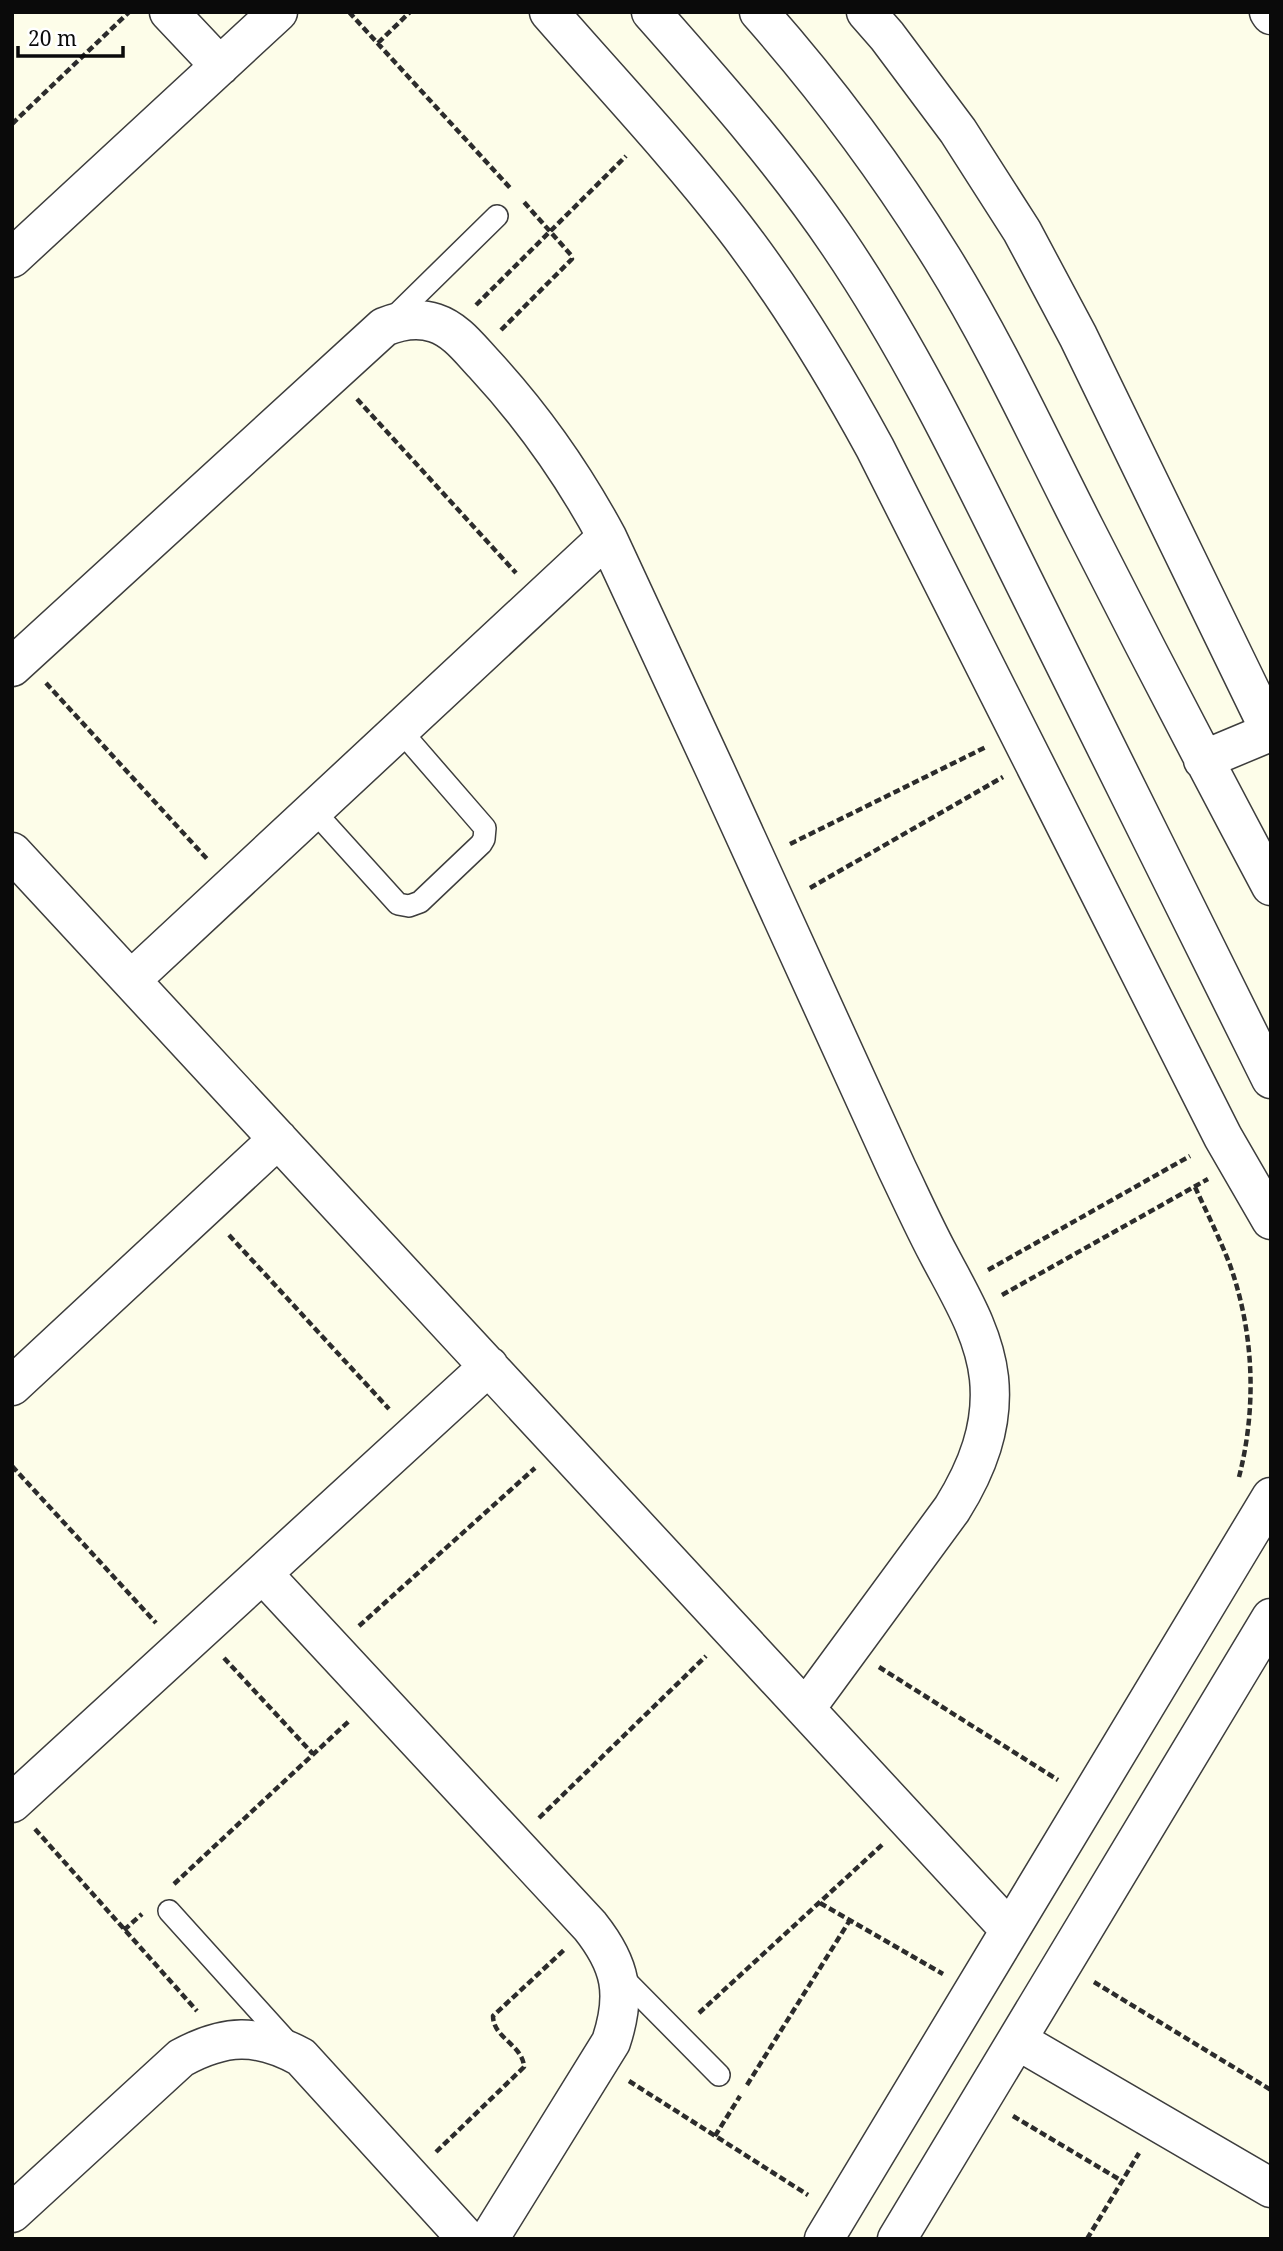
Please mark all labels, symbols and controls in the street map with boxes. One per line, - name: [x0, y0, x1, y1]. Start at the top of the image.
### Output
- scale bar: [18, 14, 122, 58]
- text: 20 m: [28, 24, 77, 52]

